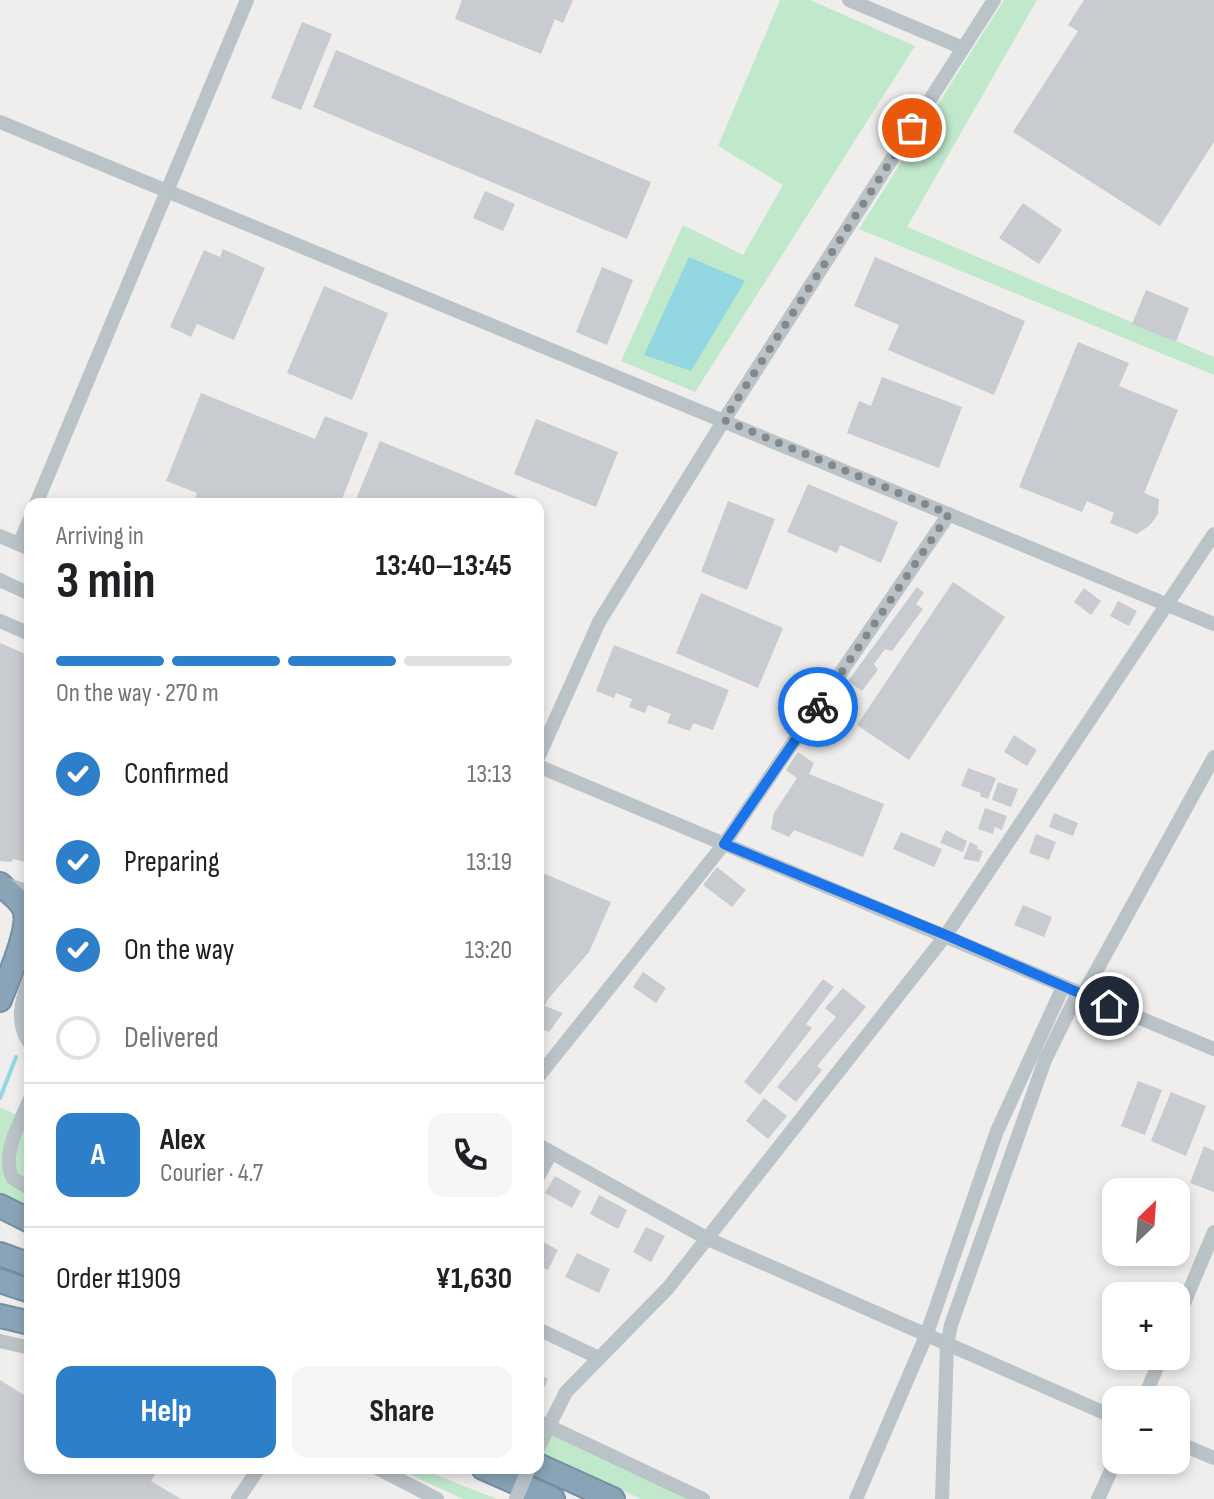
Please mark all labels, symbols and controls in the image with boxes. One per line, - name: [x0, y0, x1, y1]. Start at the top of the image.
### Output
- pin: [878, 94, 946, 162]
- icon: bag: [890, 106, 934, 150]
- text: Arriving in: [56, 521, 144, 552]
- text: 13:40–13:45: [375, 548, 512, 584]
- text: 3 min: [56, 550, 156, 613]
- courier: [778, 667, 858, 747]
- text: On the way · 270 m: [56, 678, 219, 709]
- icon: bike: [796, 685, 840, 729]
- icon: check: [56, 752, 100, 796]
- text: Confirmed: [124, 756, 229, 792]
- text: 13:13: [467, 759, 512, 790]
- icon: check: [56, 840, 100, 884]
- text: Preparing: [124, 844, 220, 880]
- text: 13:19: [466, 847, 512, 878]
- icon: check: [56, 928, 100, 972]
- text: On the way: [124, 932, 234, 968]
- text: 13:20: [465, 935, 512, 966]
- pin: [1075, 972, 1143, 1040]
- icon: home: [1087, 984, 1131, 1028]
- text: Delivered: [124, 1020, 219, 1056]
- button: phone: [428, 1113, 512, 1197]
- text: Alex: [160, 1122, 206, 1158]
- text: A: [91, 1137, 105, 1173]
- text: Courier · 4.7: [160, 1158, 263, 1189]
- north arrow: [1102, 1178, 1190, 1266]
- map controls: [1102, 1178, 1190, 1474]
- text: Order #1909: [56, 1261, 181, 1297]
- text: ¥1,630: [435, 1261, 512, 1297]
- button: +: [1102, 1282, 1190, 1370]
- button: Help: [56, 1366, 276, 1458]
- button: Share: [292, 1366, 512, 1458]
- button: −: [1102, 1386, 1190, 1474]

